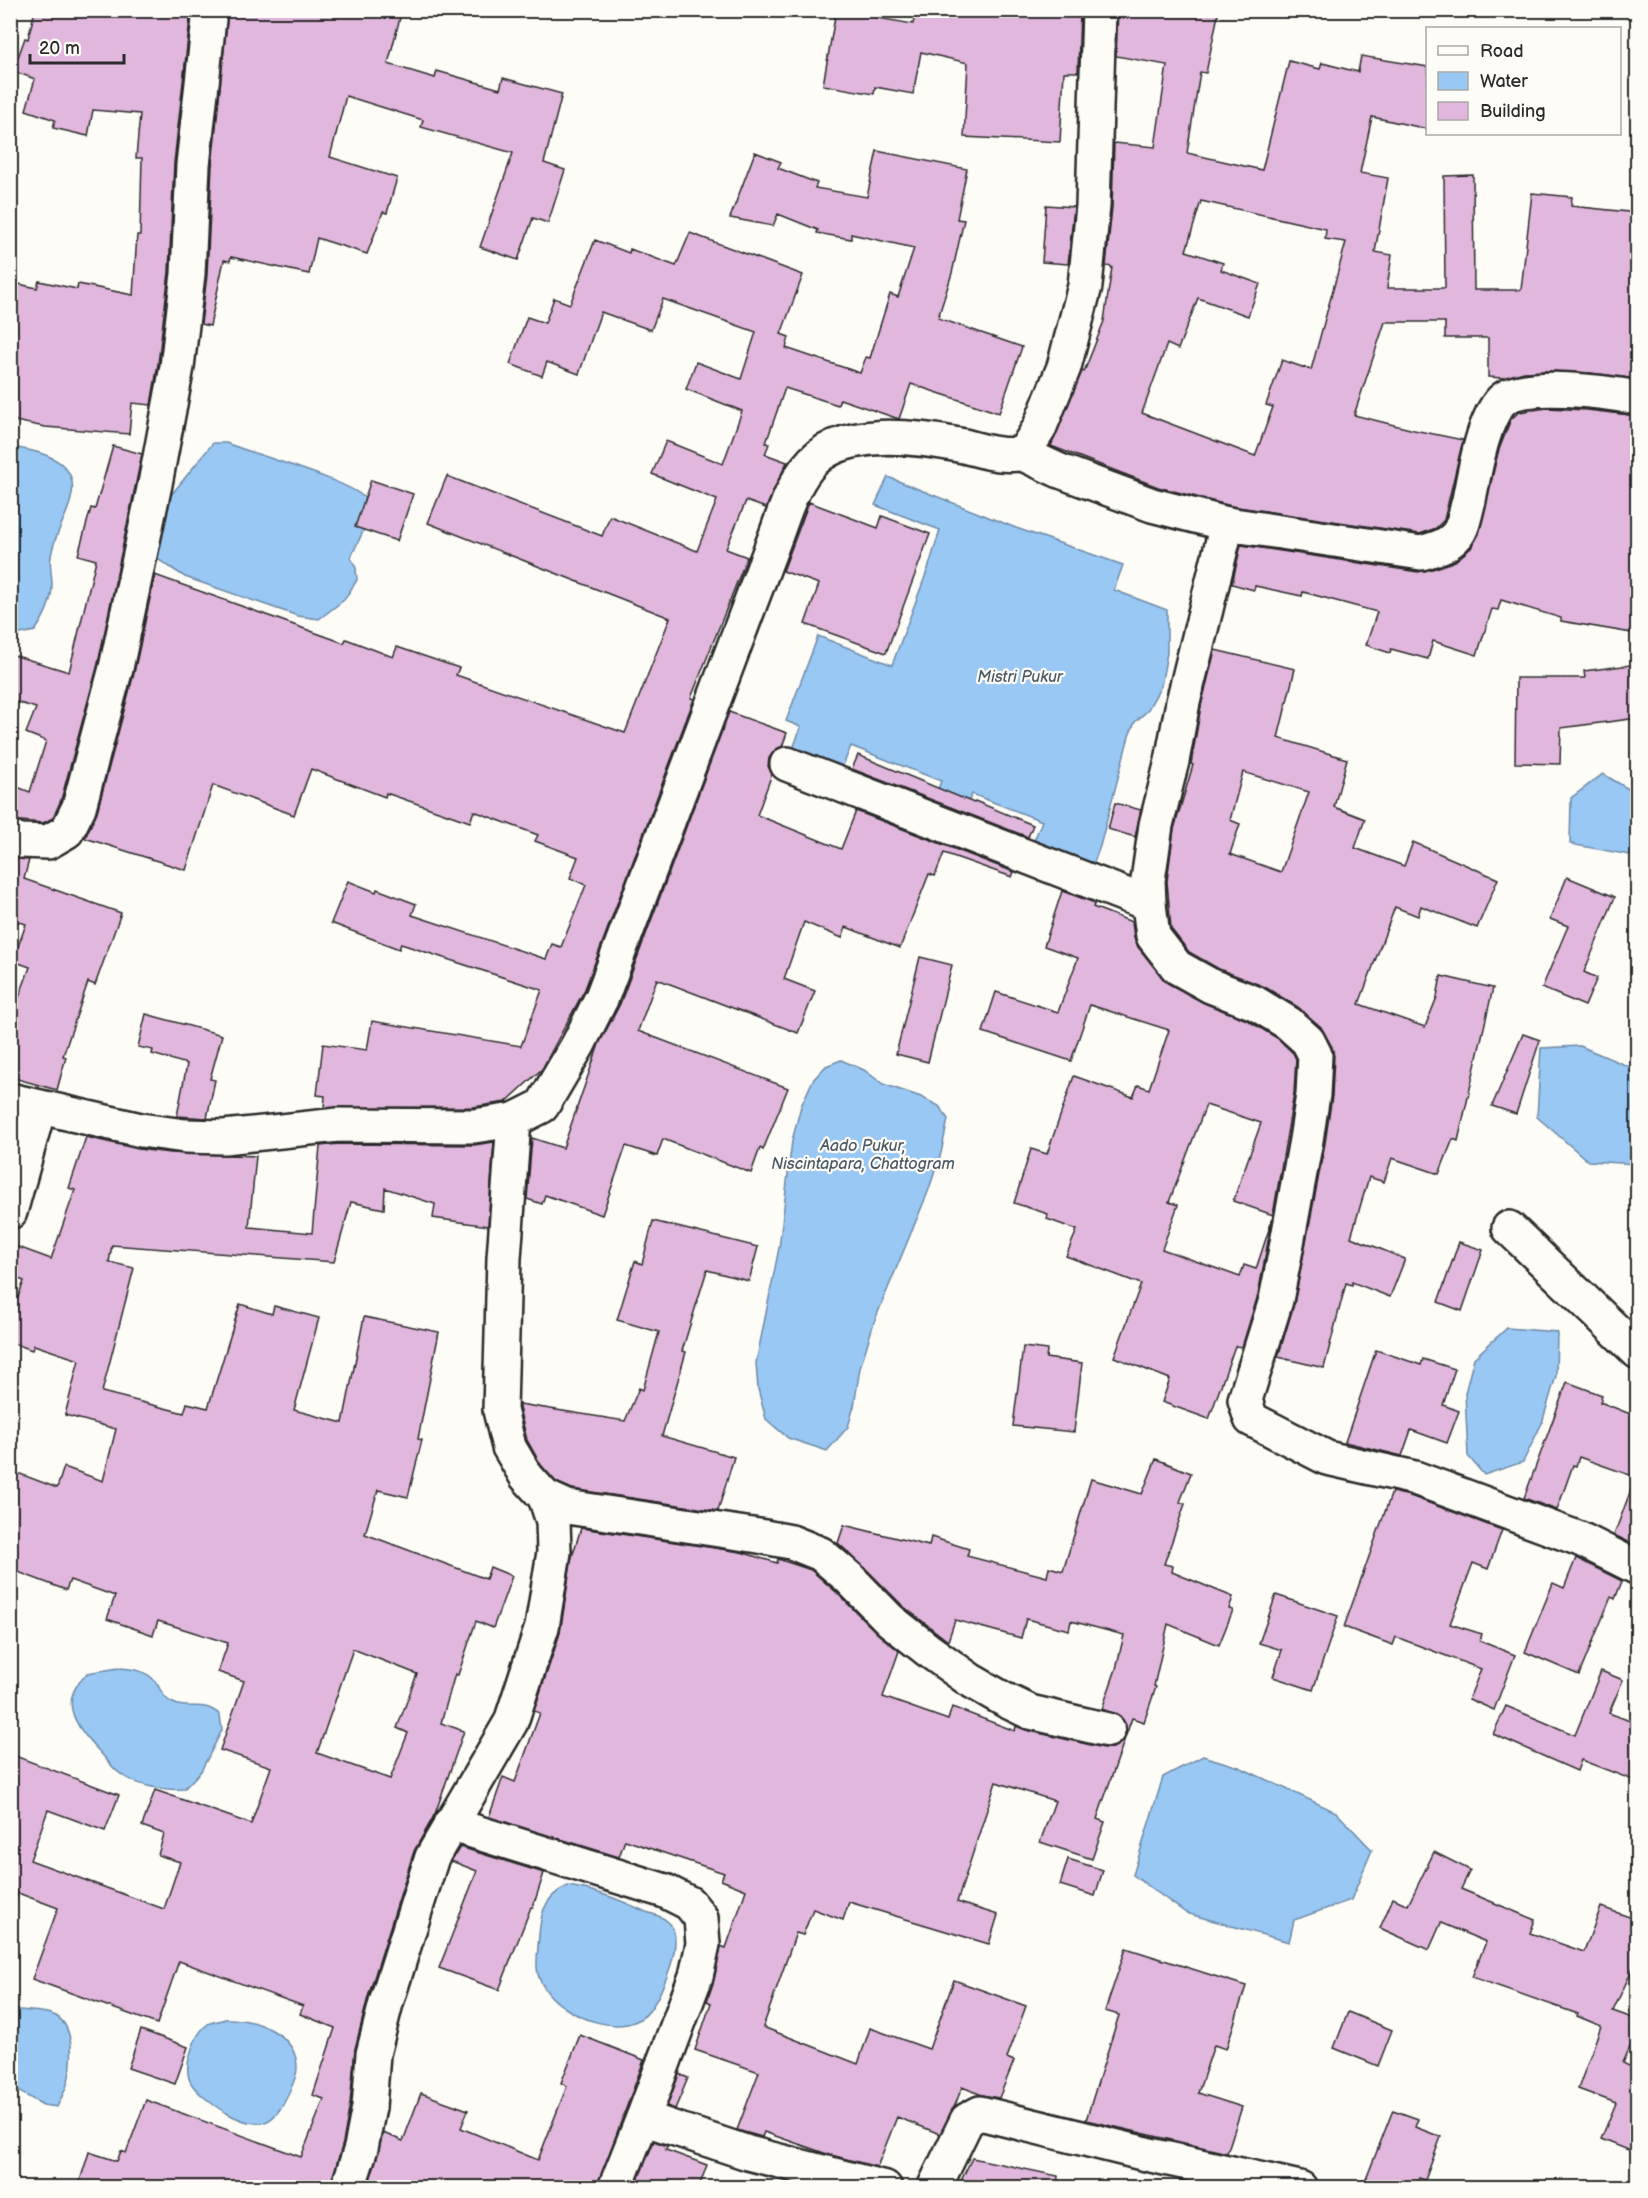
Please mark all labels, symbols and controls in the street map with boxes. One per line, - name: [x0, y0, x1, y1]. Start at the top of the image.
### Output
- scale bar: [30, 27, 124, 65]
- legend: [1426, 27, 1621, 135]
- text: 20 m: [39, 38, 80, 59]
- text: Road: [1480, 41, 1524, 62]
- text: Water: [1480, 71, 1528, 92]
- text: Building: [1480, 101, 1546, 122]
- water label: Mistri Pukur: [977, 668, 1064, 687]
- water label: Aado Pukur, Niscintapara, Chattogram: [771, 1137, 955, 1174]

